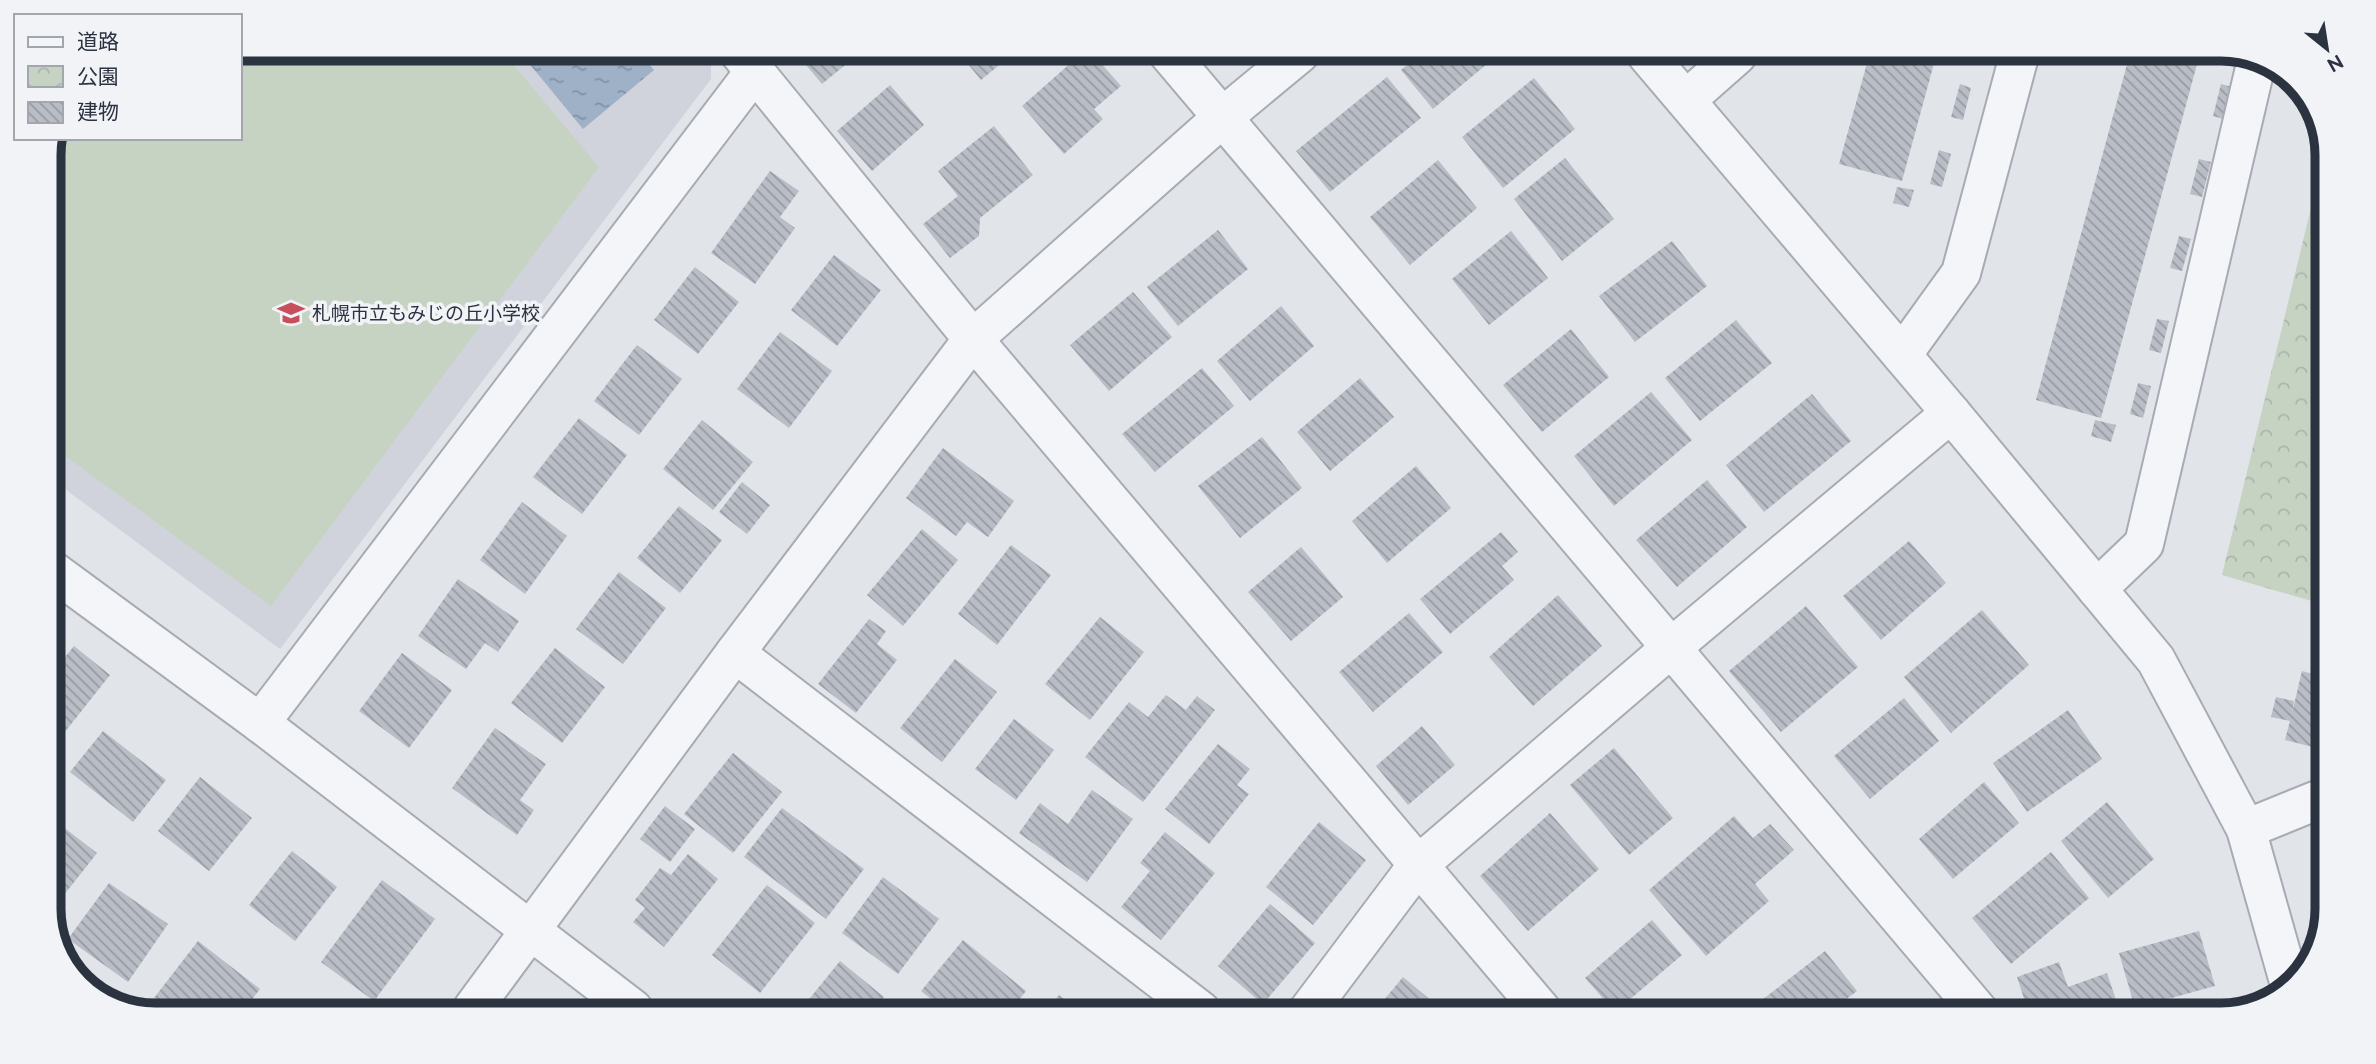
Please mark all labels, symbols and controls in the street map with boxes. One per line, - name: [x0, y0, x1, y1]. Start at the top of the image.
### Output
- legend: [14, 14, 242, 140]
- north arrow: [2292, 14, 2362, 84]
- text: 道路: [77, 29, 119, 54]
- text: N: [2324, 51, 2347, 77]
- text: 公園: [77, 64, 119, 89]
- text: 建物: [77, 99, 119, 124]
- school or university icon: 札幌市立もみじの丘小学校: [276, 298, 306, 328]
- place label: 札幌市立もみじの丘小学校: [312, 302, 540, 324]

